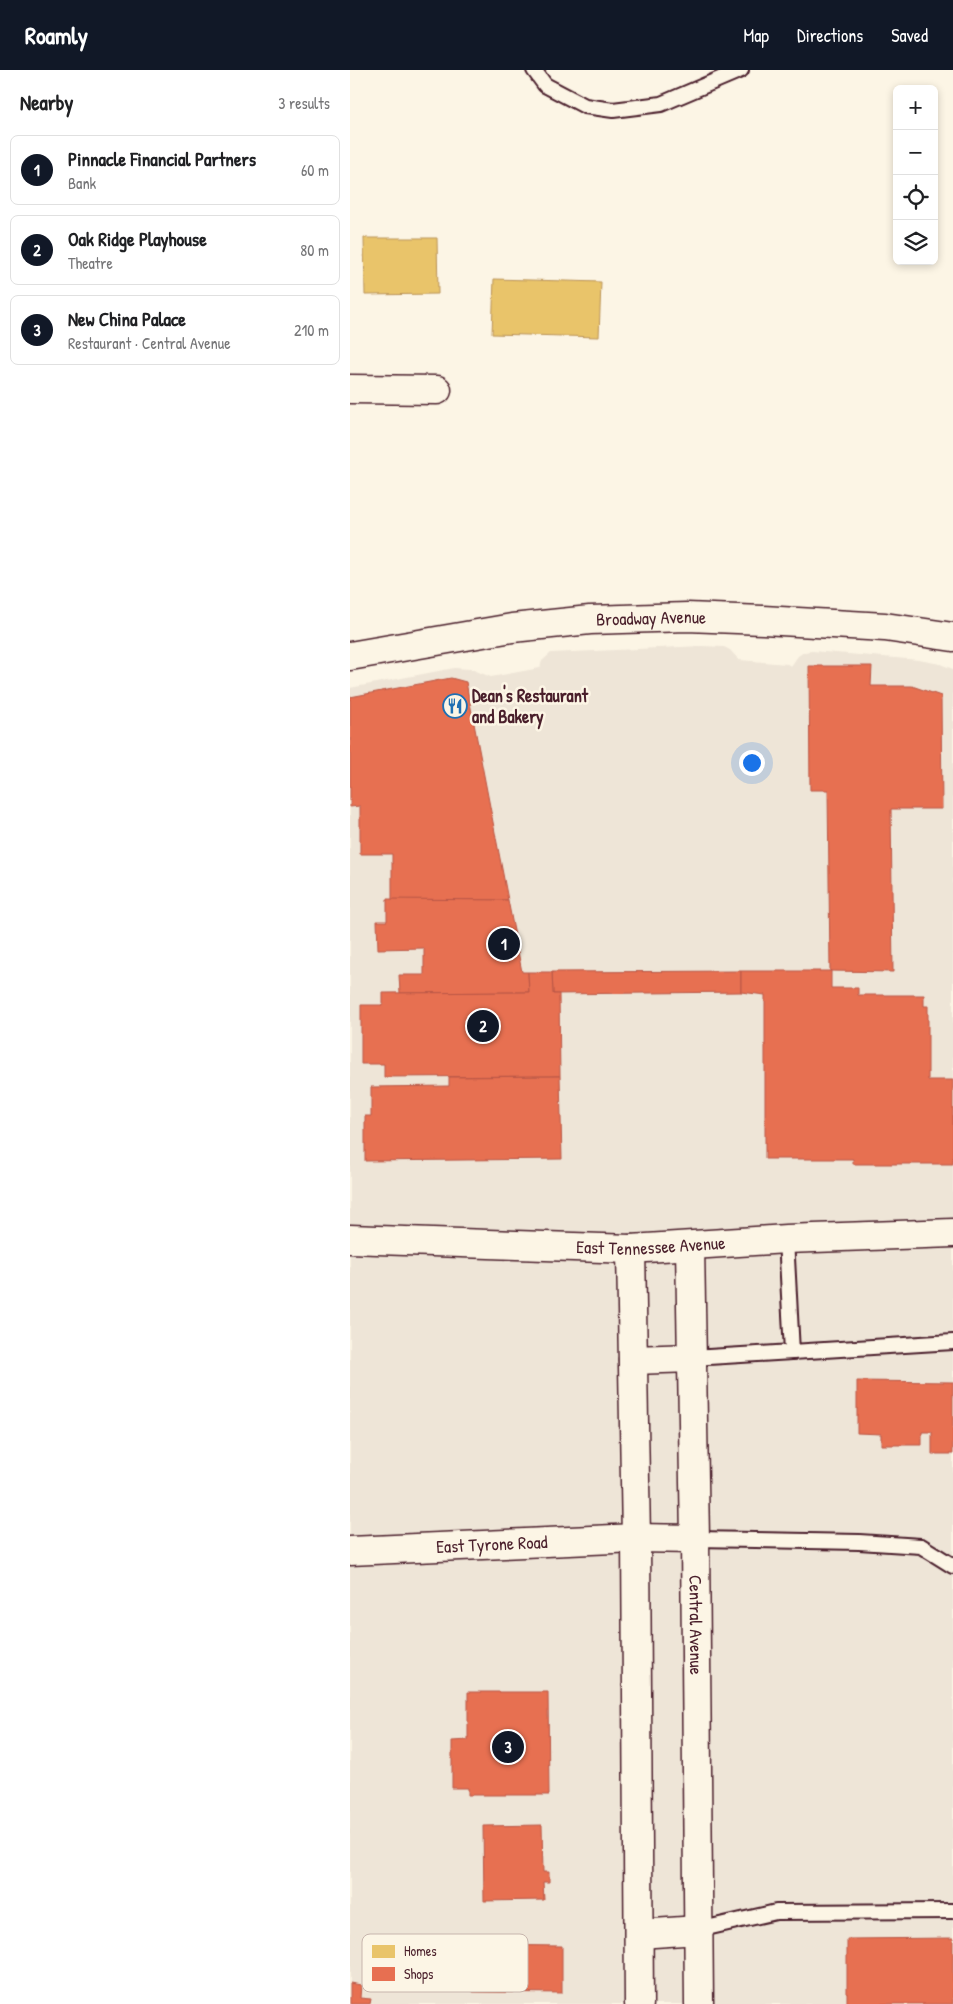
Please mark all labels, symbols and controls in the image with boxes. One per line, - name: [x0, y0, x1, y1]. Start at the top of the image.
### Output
- text: Roamly: [25, 19, 88, 51]
- text: Map: [744, 23, 769, 48]
- text: Directions: [797, 23, 863, 48]
- text: Saved: [891, 23, 928, 48]
- map controls: [893, 85, 938, 265]
- button: +: [893, 85, 938, 130]
- text: Nearby: [20, 88, 73, 117]
- text: 3 results: [278, 92, 330, 114]
- button: −: [893, 130, 938, 175]
- text: Pinnacle Financial Partners: [68, 146, 256, 172]
- text: 1: [34, 159, 40, 181]
- text: 60 m: [301, 159, 329, 181]
- text: Bank: [68, 172, 96, 194]
- button: locate: [893, 175, 938, 220]
- button: layers: [893, 220, 938, 265]
- text: Oak Ridge Playhouse: [68, 226, 207, 252]
- text: 2: [33, 239, 41, 261]
- text: 80 m: [300, 239, 329, 261]
- text: Theatre: [68, 252, 113, 274]
- text: New China Palace: [68, 306, 186, 332]
- text: 3: [33, 319, 41, 341]
- text: 210 m: [294, 319, 329, 341]
- text: Restaurant · Central Avenue: [68, 332, 231, 354]
- street label: Broadway Avenue: [596, 604, 707, 632]
- place label: Dean's Restaurant and Bakery: [472, 683, 589, 730]
- restaurant icon: Dean's Restaurant and Bakery: [442, 693, 468, 719]
- your location: [739, 750, 765, 776]
- pin: 1: [488, 925, 520, 963]
- pin: 2: [467, 1007, 499, 1045]
- street label: East Tennessee Avenue: [576, 1230, 726, 1261]
- street label: East Tyrone Road: [436, 1529, 548, 1559]
- street label: Central Avenue: [683, 1575, 709, 1675]
- pin: 3: [492, 1728, 524, 1766]
- legend: [362, 1934, 528, 1992]
- text: Homes: [404, 1941, 437, 1960]
- text: Shops: [404, 1964, 433, 1984]

